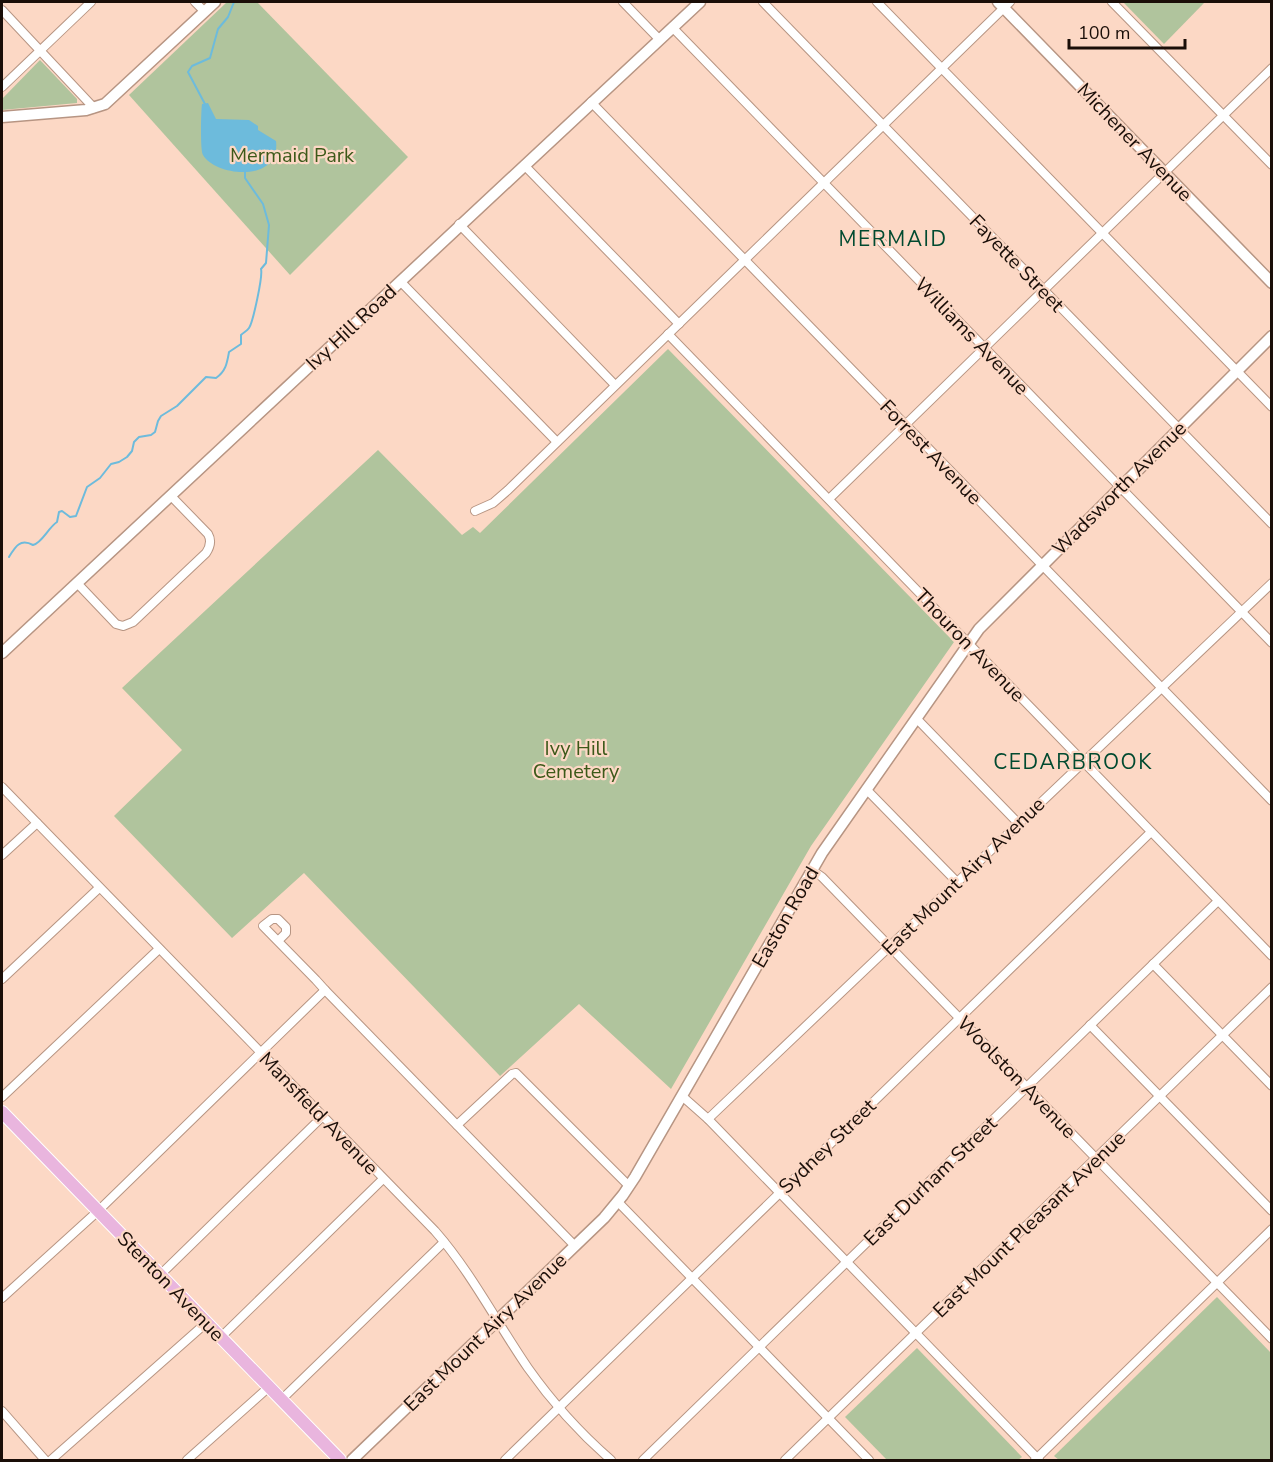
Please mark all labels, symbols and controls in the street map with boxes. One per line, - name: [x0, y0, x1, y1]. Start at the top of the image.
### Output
- scale bar: [1069, 12, 1184, 50]
- text: 100 m: [1078, 21, 1130, 45]
- street label: Michener Avenue: [1071, 77, 1198, 208]
- park label: Mermaid Park: [230, 142, 355, 169]
- street label: Fayette Street: [963, 209, 1071, 319]
- district label: MERMAID: [839, 225, 947, 253]
- street label: Williams Avenue: [909, 272, 1035, 401]
- street label: Ivy Hill Road: [300, 278, 402, 376]
- street label: Forrest Avenue: [874, 394, 988, 511]
- street label: Wadsworth Avenue: [1046, 415, 1192, 561]
- street label: Thouron Avenue: [908, 583, 1031, 708]
- park label: Ivy Hill Cemetery: [533, 735, 620, 785]
- district label: CEDARBROOK: [993, 748, 1153, 776]
- street label: East Mount Airy Avenue: [876, 791, 1051, 962]
- street label: Easton Road: [746, 862, 825, 973]
- street label: Woolston Avenue: [951, 1010, 1082, 1145]
- street label: Mansfield Avenue: [253, 1046, 384, 1181]
- street label: Sydney Street: [773, 1092, 883, 1200]
- street label: East Durham Street: [858, 1110, 1004, 1252]
- street label: East Mount Pleasant Avenue: [927, 1125, 1132, 1324]
- street label: Stenton Avenue: [111, 1225, 230, 1347]
- street label: East Mount Airy Avenue: [398, 1247, 573, 1418]

